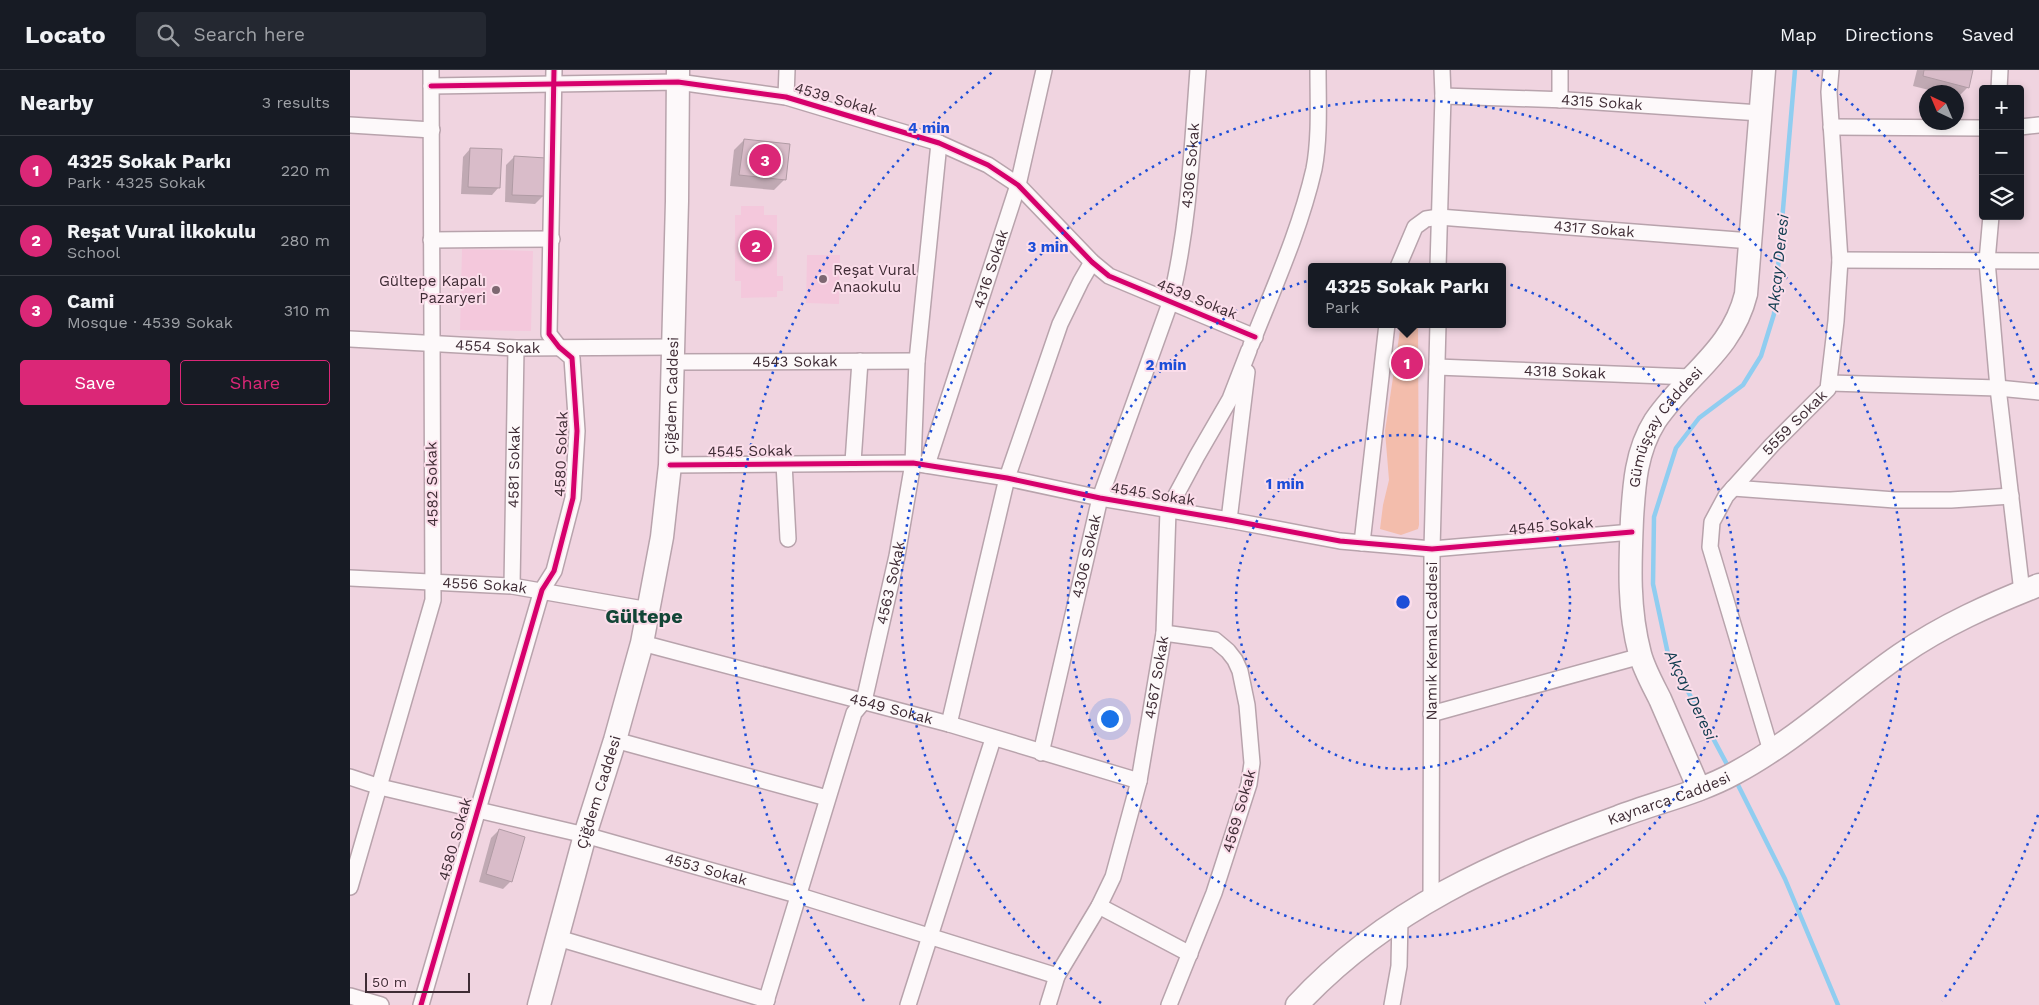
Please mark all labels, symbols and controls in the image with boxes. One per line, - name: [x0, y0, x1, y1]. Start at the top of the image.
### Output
- search box: [136, 12, 486, 57]
- text: Locato: [25, 21, 106, 49]
- icon: search: [154, 21, 182, 49]
- text: Search here: [194, 23, 305, 46]
- text: Map: [1780, 24, 1817, 45]
- text: Directions: [1845, 24, 1934, 45]
- text: Saved: [1962, 24, 2014, 45]
- street label: 4539 Sokak: [793, 79, 880, 119]
- north arrow: [1919, 85, 1964, 130]
- map controls: [1979, 85, 2024, 220]
- button: +: [1979, 85, 2024, 130]
- text: Nearby: [20, 90, 93, 115]
- street label: 4315 Sokak: [1561, 91, 1644, 114]
- text: 3 results: [262, 93, 330, 112]
- text: 4 min: [908, 119, 950, 137]
- street label: 4306 Sokak: [1178, 122, 1203, 209]
- button: −: [1979, 130, 2024, 175]
- pin: 3: [749, 141, 781, 179]
- text: 4325 Sokak Parkı: [67, 150, 231, 173]
- text: 1: [33, 161, 39, 180]
- text: 220 m: [281, 161, 330, 180]
- text: Park · 4325 Sokak: [67, 173, 206, 192]
- button: layers: [1979, 175, 2024, 220]
- water label: Akçay Deresi: [1763, 212, 1793, 314]
- street label: 4317 Sokak: [1553, 217, 1636, 241]
- text: Reşat Vural İlkokulu: [67, 220, 256, 243]
- pin: 2: [740, 227, 772, 265]
- street label: 4316 Sokak: [969, 227, 1012, 311]
- text: 2: [31, 231, 41, 250]
- text: 280 m: [280, 231, 330, 250]
- text: 3 min: [1028, 238, 1068, 256]
- text: School: [67, 243, 120, 262]
- place label: Reşat Vural Anaokulu: [833, 261, 916, 296]
- popup: [1308, 263, 1506, 328]
- place label: Gültepe Kapalı Pazaryeri: [379, 272, 486, 307]
- marker: Reşat Vural Anaokulu: [817, 273, 829, 285]
- street label: 4539 Sokak: [1154, 275, 1240, 323]
- text: 4325 Sokak Parkı: [1325, 275, 1489, 298]
- marker: Gültepe Kapalı Pazaryeri: [490, 284, 502, 296]
- text: Cami: [67, 290, 114, 313]
- text: Park: [1325, 298, 1359, 317]
- text: 3: [31, 301, 41, 320]
- text: 310 m: [284, 301, 330, 320]
- text: Mosque · 4539 Sokak: [67, 313, 233, 332]
- street label: 4554 Sokak: [455, 336, 541, 357]
- street label: Çiğdem Caddesi: [661, 337, 682, 455]
- pin: 1: [1391, 344, 1423, 382]
- street label: 4543 Sokak: [752, 352, 838, 371]
- text: 2 min: [1145, 356, 1187, 374]
- button: Save: [20, 360, 170, 405]
- button: Share: [180, 360, 330, 405]
- street label: 4318 Sokak: [1523, 361, 1607, 383]
- street label: Gümüşçay Caddesi: [1625, 363, 1706, 489]
- street label: 5559 Sokak: [1758, 386, 1831, 459]
- street label: 4580 Sokak: [551, 410, 572, 497]
- street label: 4581 Sokak: [504, 425, 524, 508]
- street label: 4582 Sokak: [422, 441, 442, 527]
- street label: 4545 Sokak: [707, 441, 793, 461]
- text: 1 min: [1266, 475, 1304, 493]
- street label: 4545 Sokak: [1110, 478, 1197, 510]
- street label: 4306 Sokak: [1068, 512, 1105, 600]
- street label: 4545 Sokak: [1508, 513, 1595, 539]
- street label: 4563 Sokak: [873, 539, 908, 626]
- street label: Namık Kemal Caddesi: [1423, 561, 1441, 721]
- street label: 4556 Sokak: [442, 574, 529, 598]
- centre of rings: [1394, 593, 1412, 611]
- district label: Gültepe: [605, 604, 683, 628]
- street label: 4567 Sokak: [1141, 634, 1172, 720]
- water label: Akçay Deresi: [1661, 646, 1721, 744]
- street label: 4549 Sokak: [848, 689, 936, 729]
- your location: [1097, 706, 1123, 732]
- street label: Çiğdem Caddesi: [573, 734, 625, 851]
- street label: 4569 Sokak: [1219, 767, 1260, 855]
- street label: Kaynarca Caddesi: [1605, 768, 1733, 829]
- street label: 4580 Sokak: [435, 795, 476, 883]
- street label: 4553 Sokak: [663, 849, 750, 890]
- scale bar: [365, 970, 470, 993]
- text: 50 m: [372, 974, 407, 990]

